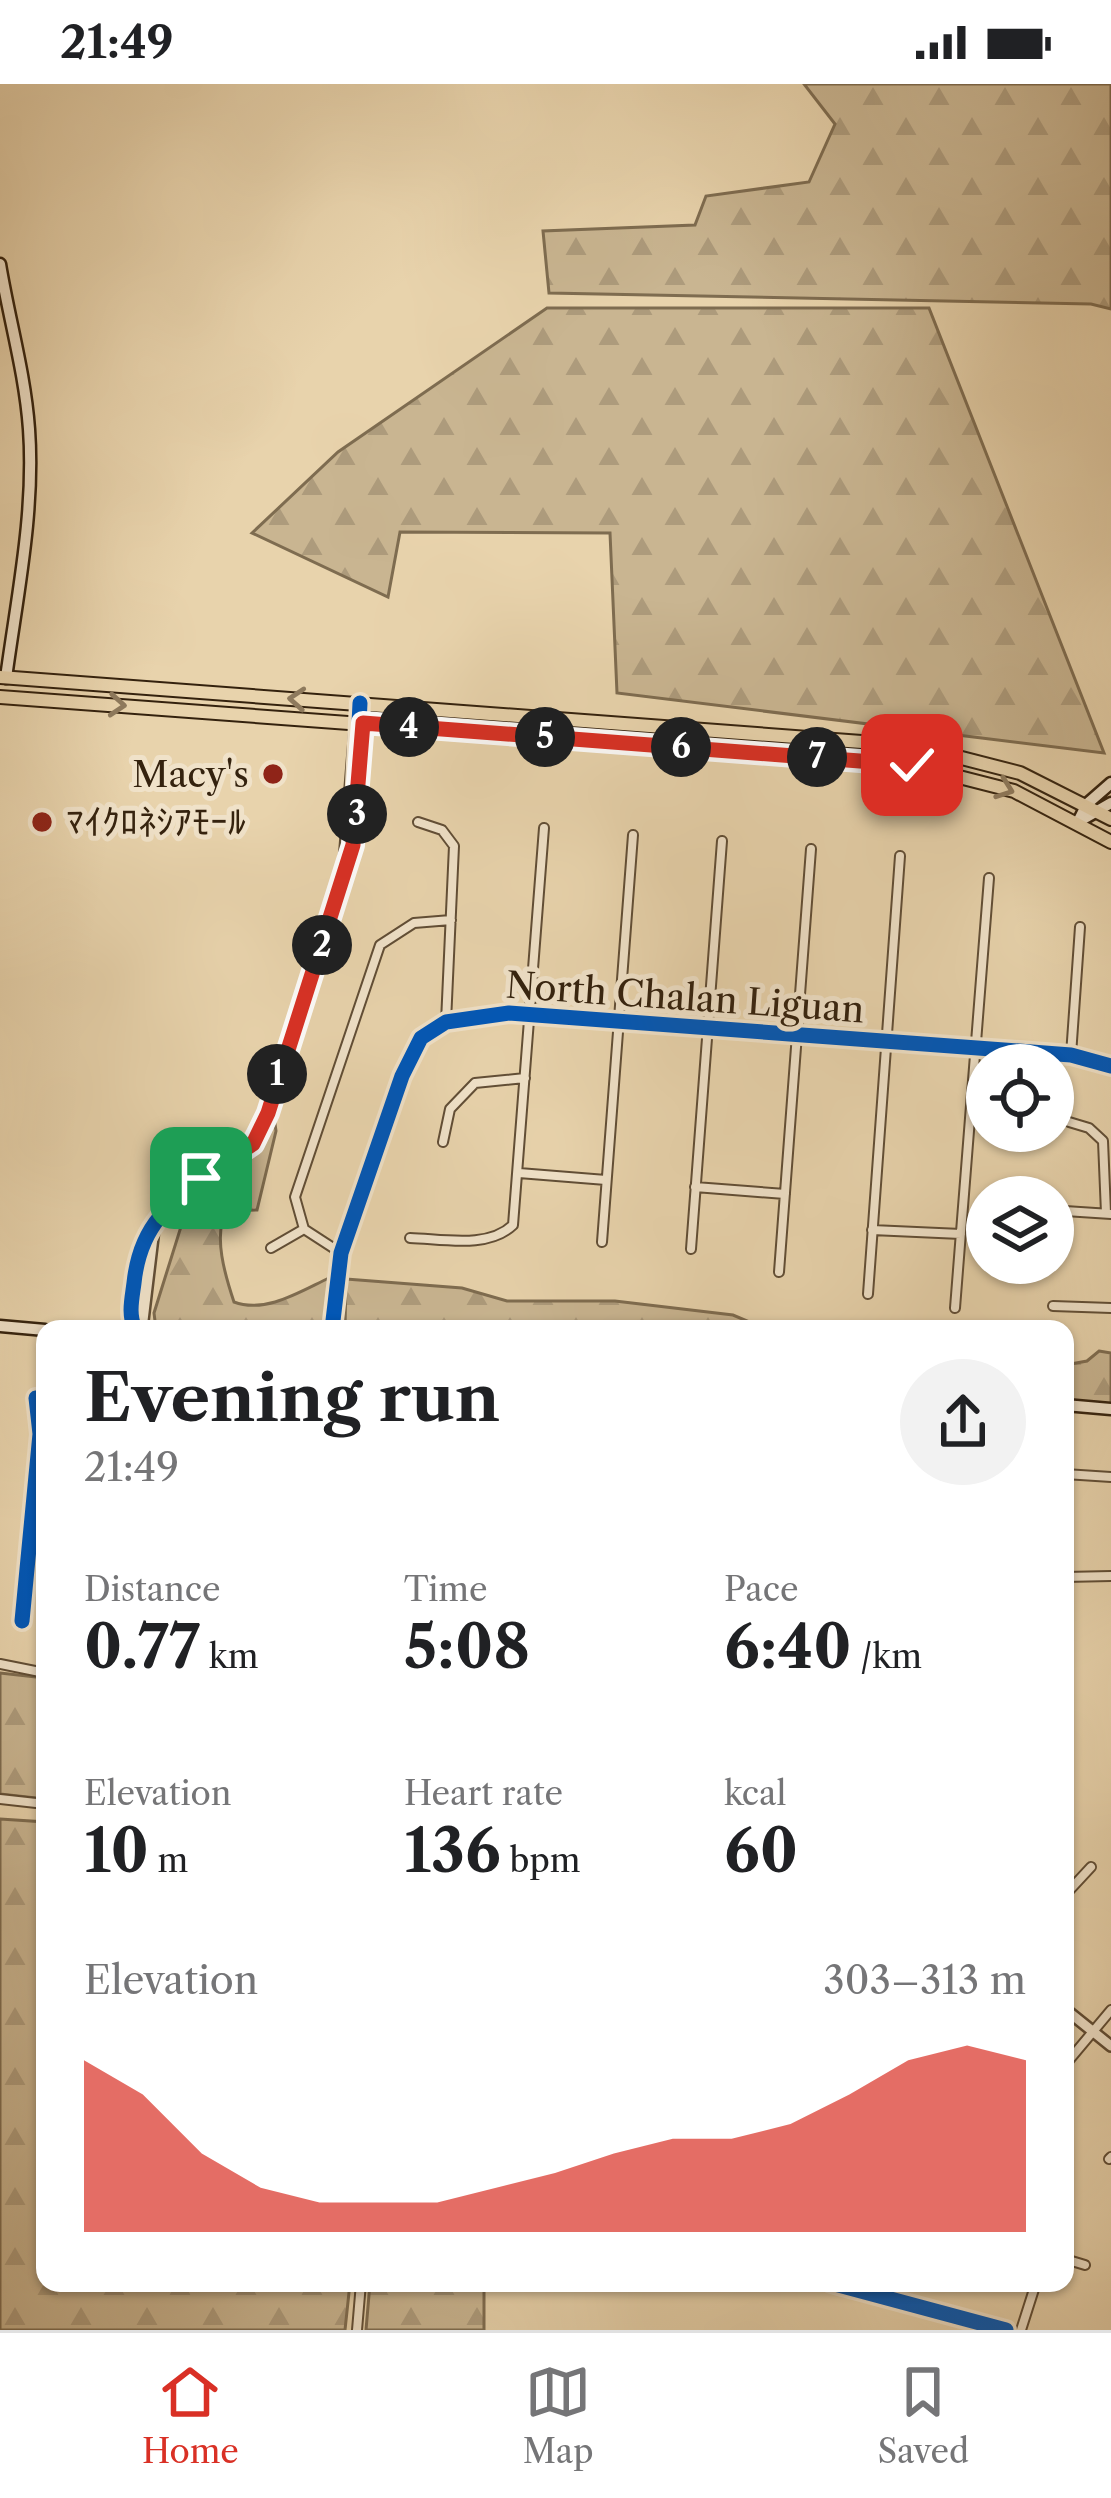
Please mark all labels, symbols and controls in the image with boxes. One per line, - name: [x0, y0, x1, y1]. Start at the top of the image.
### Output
- text: 21:49: [60, 14, 174, 70]
- one-way arrow: [287, 686, 306, 712]
- one-way arrow: [108, 692, 127, 718]
- pin: 4: [379, 697, 439, 757]
- text: 4: [399, 706, 419, 747]
- pin: 5: [515, 707, 575, 767]
- pin: [861, 714, 963, 816]
- text: 5: [536, 716, 554, 757]
- pin: 6: [651, 717, 711, 777]
- text: 6: [671, 726, 691, 767]
- pin: 7: [787, 727, 847, 787]
- icon: check: [879, 732, 945, 798]
- text: 7: [808, 736, 826, 777]
- place label: Macy's: [132, 752, 249, 796]
- marker: Macy's: [260, 761, 286, 787]
- one-way arrow: [994, 775, 1015, 799]
- pin: 3: [327, 784, 387, 844]
- text: 3: [348, 793, 366, 834]
- place label: ﾏｲｸﾛﾈｼｱﾓｰﾙ: [66, 800, 246, 844]
- marker: ﾏｲｸﾛﾈｼｱﾓｰﾙ: [29, 809, 55, 835]
- pin: 2: [292, 915, 352, 975]
- text: 2: [312, 924, 332, 965]
- street label: North Chalan Liguan: [504, 963, 866, 1031]
- pin: 1: [247, 1044, 307, 1104]
- map controls: [966, 1044, 1074, 1284]
- button: locate: [966, 1044, 1074, 1152]
- text: 1: [270, 1053, 284, 1094]
- pin: [150, 1127, 252, 1229]
- icon: arrive: [168, 1145, 234, 1211]
- button: layers: [966, 1176, 1074, 1284]
- text: Evening run: [84, 1357, 500, 1438]
- button: share: [900, 1359, 1026, 1485]
- text: 21:49: [84, 1443, 179, 1491]
- text: Distance: [84, 1569, 221, 1610]
- text: Time: [404, 1569, 487, 1610]
- text: Pace: [724, 1569, 799, 1610]
- text: 0.77: [84, 1610, 200, 1684]
- text: 5:08: [404, 1610, 530, 1684]
- text: 6:40: [724, 1610, 851, 1684]
- text: km: [200, 1636, 259, 1677]
- text: /km: [851, 1636, 922, 1677]
- text: Elevation: [84, 1773, 231, 1814]
- text: Heart rate: [404, 1773, 563, 1814]
- text: kcal: [724, 1773, 786, 1814]
- text: 10: [84, 1814, 149, 1888]
- text: 136: [404, 1814, 501, 1888]
- text: 60: [724, 1814, 798, 1888]
- text: m: [149, 1840, 188, 1881]
- text: bpm: [501, 1840, 581, 1881]
- text: Elevation: [84, 1956, 258, 2004]
- text: 303–313 m: [823, 1956, 1026, 2004]
- tab: Home: [142, 2359, 239, 2472]
- tab: Map: [523, 2359, 594, 2472]
- tab: Saved: [877, 2359, 969, 2472]

